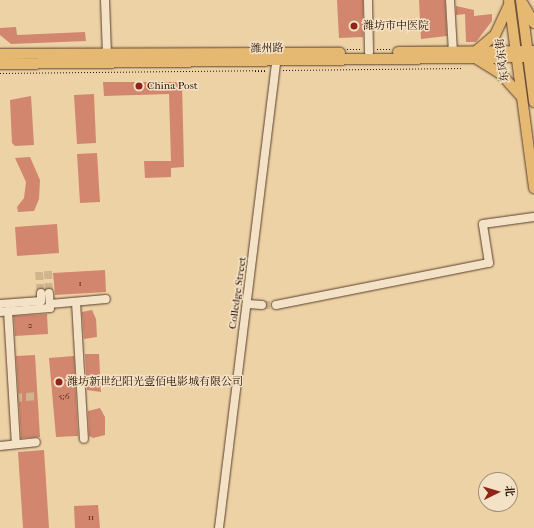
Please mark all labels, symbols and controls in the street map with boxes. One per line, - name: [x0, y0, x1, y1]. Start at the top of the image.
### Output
- place label: 潍坊市中医院: [363, 19, 429, 33]
- marker: 潍坊市中医院: [348, 20, 360, 32]
- street label: 东风东街: [494, 37, 512, 83]
- street label: 潍州路: [250, 42, 284, 56]
- place label: China Post: [147, 79, 198, 93]
- marker: China Post: [134, 81, 144, 91]
- street label: Colledge Street: [226, 256, 250, 330]
- house number: 1: [78, 278, 82, 288]
- house number: 2: [28, 320, 32, 330]
- place label: 潍坊新世纪阳光壹佰电影城有限公司: [67, 375, 243, 389]
- marker: 潍坊新世纪阳光壹佰电影城有限公司: [54, 377, 64, 387]
- house number: 5;6: [58, 391, 70, 401]
- north arrow: [478, 472, 518, 512]
- text: 北: [503, 485, 516, 497]
- house number: 11: [88, 512, 94, 522]

